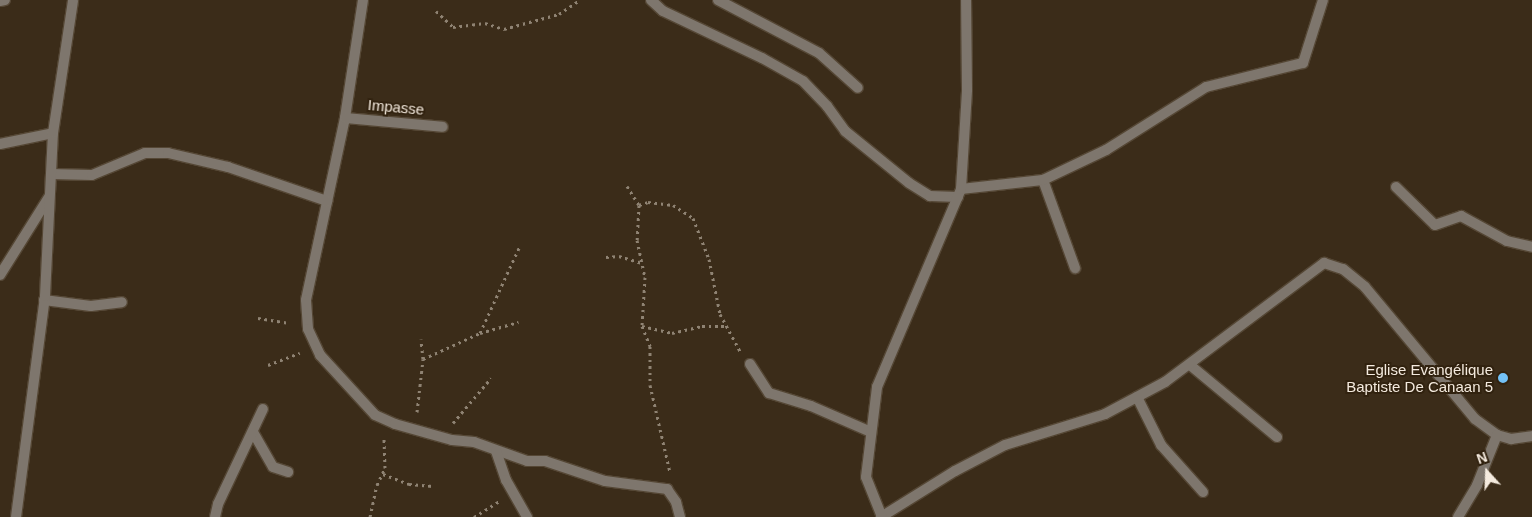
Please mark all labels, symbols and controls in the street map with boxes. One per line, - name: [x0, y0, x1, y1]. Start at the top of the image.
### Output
- street label: Impasse: [367, 96, 425, 118]
- place label: Eglise Evangélique Baptiste De Canaan 5: [1346, 360, 1493, 395]
- marker: Eglise Evangélique Baptiste De Canaan 5: [1497, 372, 1509, 384]
- north arrow: [1462, 447, 1512, 497]
- text: N: [1474, 449, 1489, 467]

